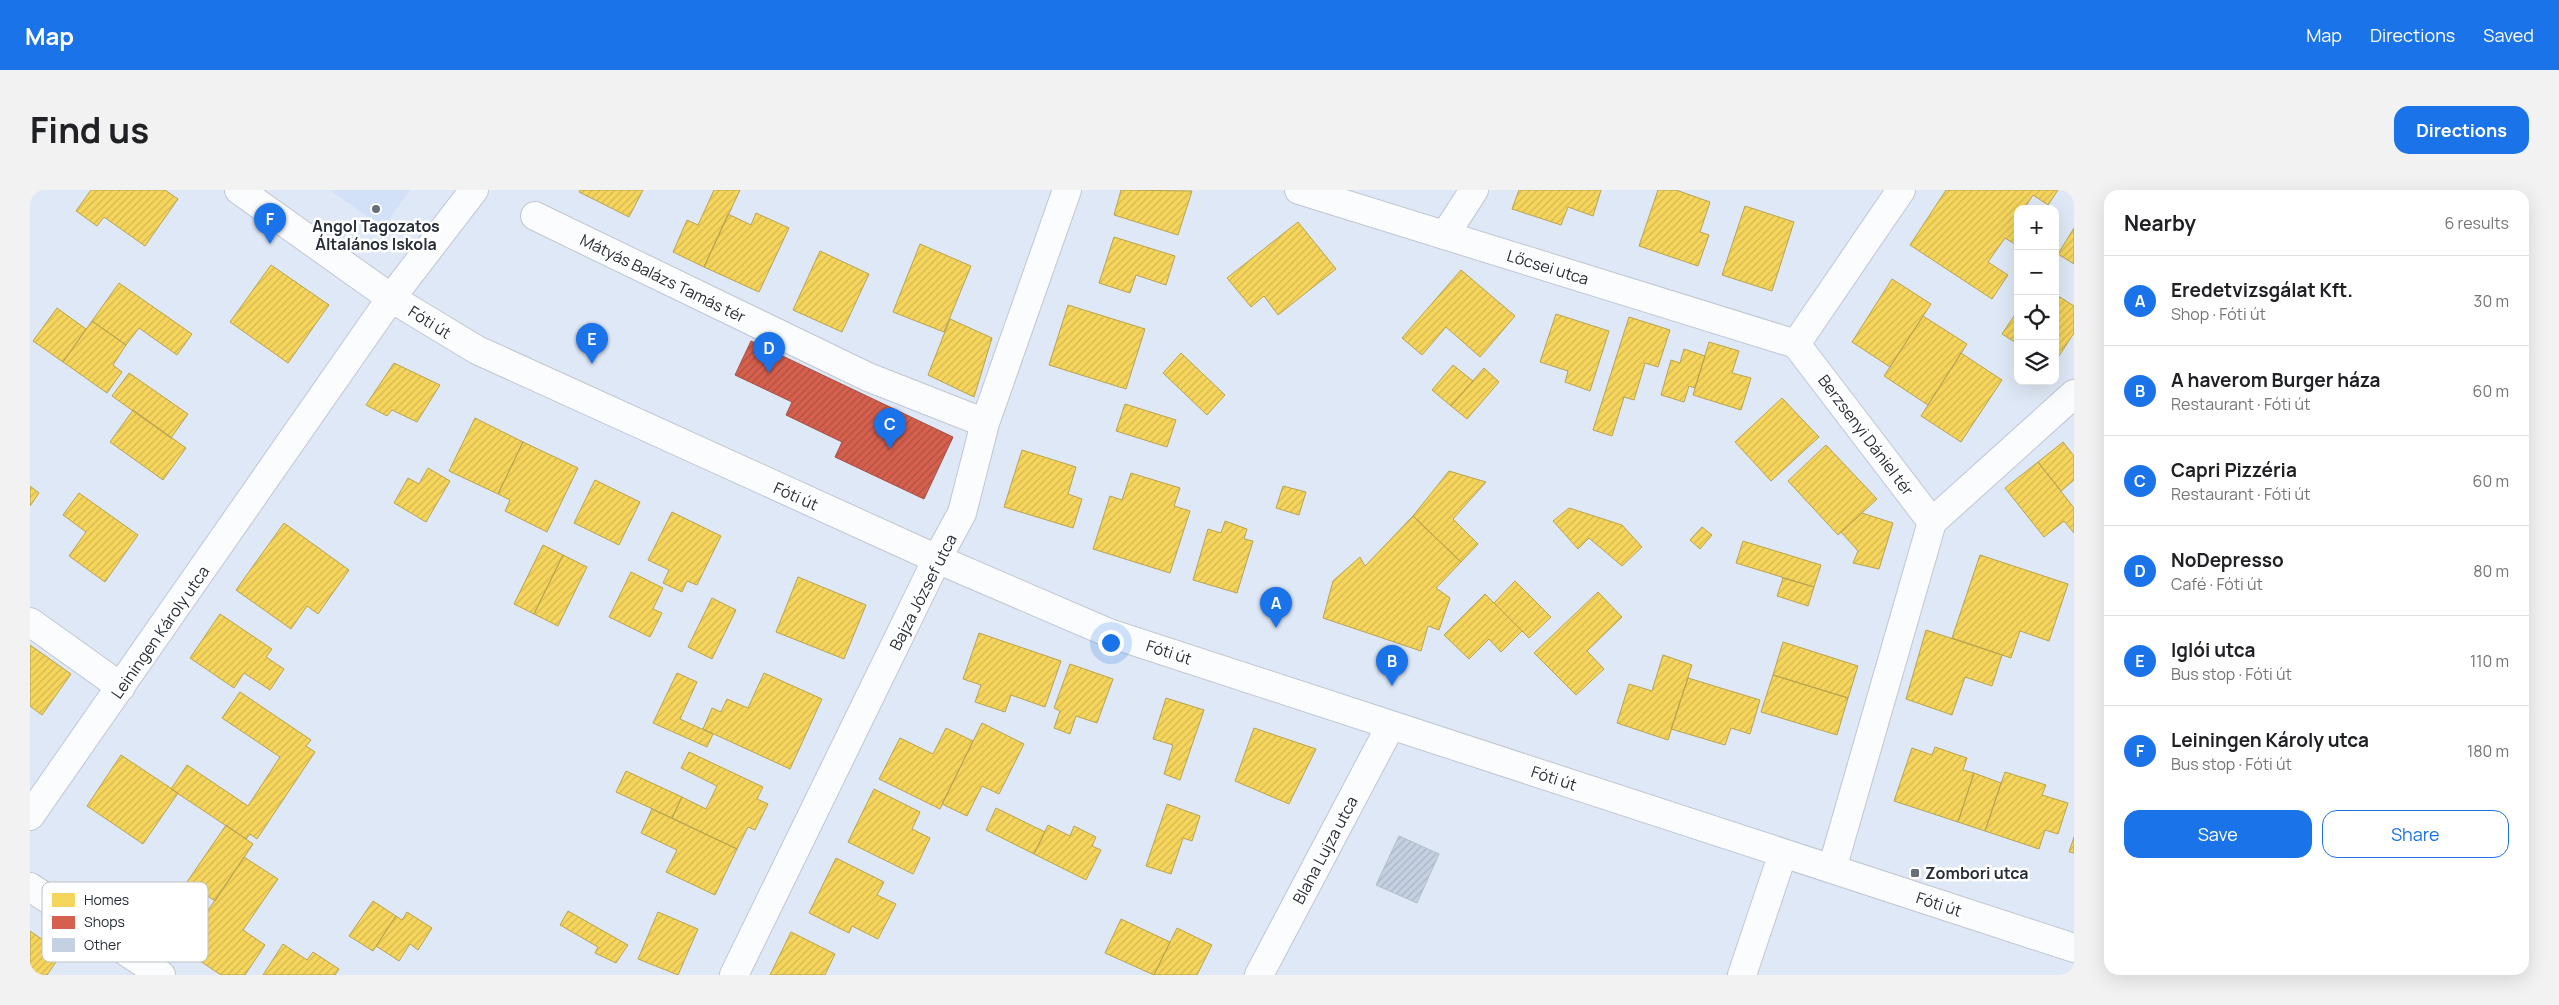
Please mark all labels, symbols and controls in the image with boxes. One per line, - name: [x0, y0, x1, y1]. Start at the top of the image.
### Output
- text: Map: [25, 19, 74, 52]
- text: Map: [2306, 23, 2342, 47]
- text: Directions: [2370, 23, 2455, 47]
- text: Saved: [2483, 23, 2534, 47]
- text: Find us: [30, 106, 149, 154]
- button: Directions: [2394, 106, 2529, 154]
- pin: F: [254, 203, 286, 244]
- marker: Angol Tagozatos Általános Iskola: [370, 203, 382, 215]
- map controls: [2014, 205, 2059, 385]
- button: +: [2014, 205, 2059, 250]
- text: Nearby: [2124, 209, 2196, 237]
- text: 6 results: [2444, 212, 2509, 234]
- place label: Angol Tagozatos Általános Iskola: [312, 215, 440, 255]
- street label: Mátyás Balázs Tamás tér: [577, 228, 750, 328]
- street label: Lőcsei utca: [1504, 244, 1592, 290]
- button: −: [2014, 250, 2059, 295]
- text: Eredetvizsgálat Kft.: [2171, 277, 2353, 303]
- text: A: [2135, 290, 2145, 312]
- text: 30 m: [2474, 290, 2509, 312]
- button: locate: [2014, 295, 2059, 340]
- street label: Fóti út: [404, 300, 456, 344]
- text: Shop · Fóti út: [2171, 303, 2266, 325]
- pin: E: [576, 323, 608, 364]
- pin: D: [753, 332, 785, 373]
- button: layers: [2014, 340, 2059, 385]
- text: A haverom Burger háza: [2171, 367, 2381, 393]
- street label: Berzsenyi Dániel tér: [1813, 370, 1919, 500]
- text: B: [2135, 380, 2145, 402]
- text: 60 m: [2473, 380, 2509, 402]
- text: Restaurant · Fóti út: [2171, 393, 2310, 415]
- pin: C: [874, 408, 906, 449]
- text: Capri Pizzéria: [2171, 457, 2297, 483]
- text: C: [2134, 470, 2146, 492]
- text: 60 m: [2473, 470, 2509, 492]
- street label: Fóti út: [770, 476, 822, 516]
- text: Restaurant · Fóti út: [2171, 483, 2310, 505]
- street label: Bajza József utca: [884, 530, 962, 654]
- text: NoDepresso: [2171, 547, 2284, 573]
- text: D: [2134, 560, 2146, 582]
- text: 80 m: [2473, 560, 2509, 582]
- street label: Leiningen Károly utca: [106, 561, 214, 703]
- text: Café · Fóti út: [2171, 573, 2263, 595]
- pin: A: [1260, 587, 1292, 628]
- your location: [1098, 630, 1124, 656]
- street label: Fóti út: [1143, 634, 1195, 670]
- text: Iglói utca: [2171, 637, 2256, 663]
- pin: B: [1376, 645, 1408, 686]
- text: E: [2135, 650, 2145, 672]
- text: 110 m: [2470, 650, 2509, 672]
- text: Bus stop · Fóti út: [2171, 663, 2292, 685]
- text: Leiningen Károly utca: [2171, 727, 2369, 753]
- text: F: [2136, 740, 2144, 762]
- text: 180 m: [2467, 740, 2509, 762]
- text: Bus stop · Fóti út: [2171, 753, 2292, 775]
- street label: Fóti út: [1528, 760, 1580, 796]
- street label: Blaha Lujza utca: [1287, 792, 1363, 908]
- button: Save: [2124, 810, 2312, 858]
- button: Share: [2322, 810, 2509, 858]
- place label: Zombori utca: [1925, 862, 2029, 884]
- marker: Zombori utca: [1909, 867, 1921, 879]
- legend: [42, 882, 208, 962]
- street label: Fóti út: [1913, 886, 1965, 922]
- text: Homes: [84, 890, 129, 909]
- text: Shops: [84, 912, 125, 931]
- text: Other: [84, 935, 121, 954]

